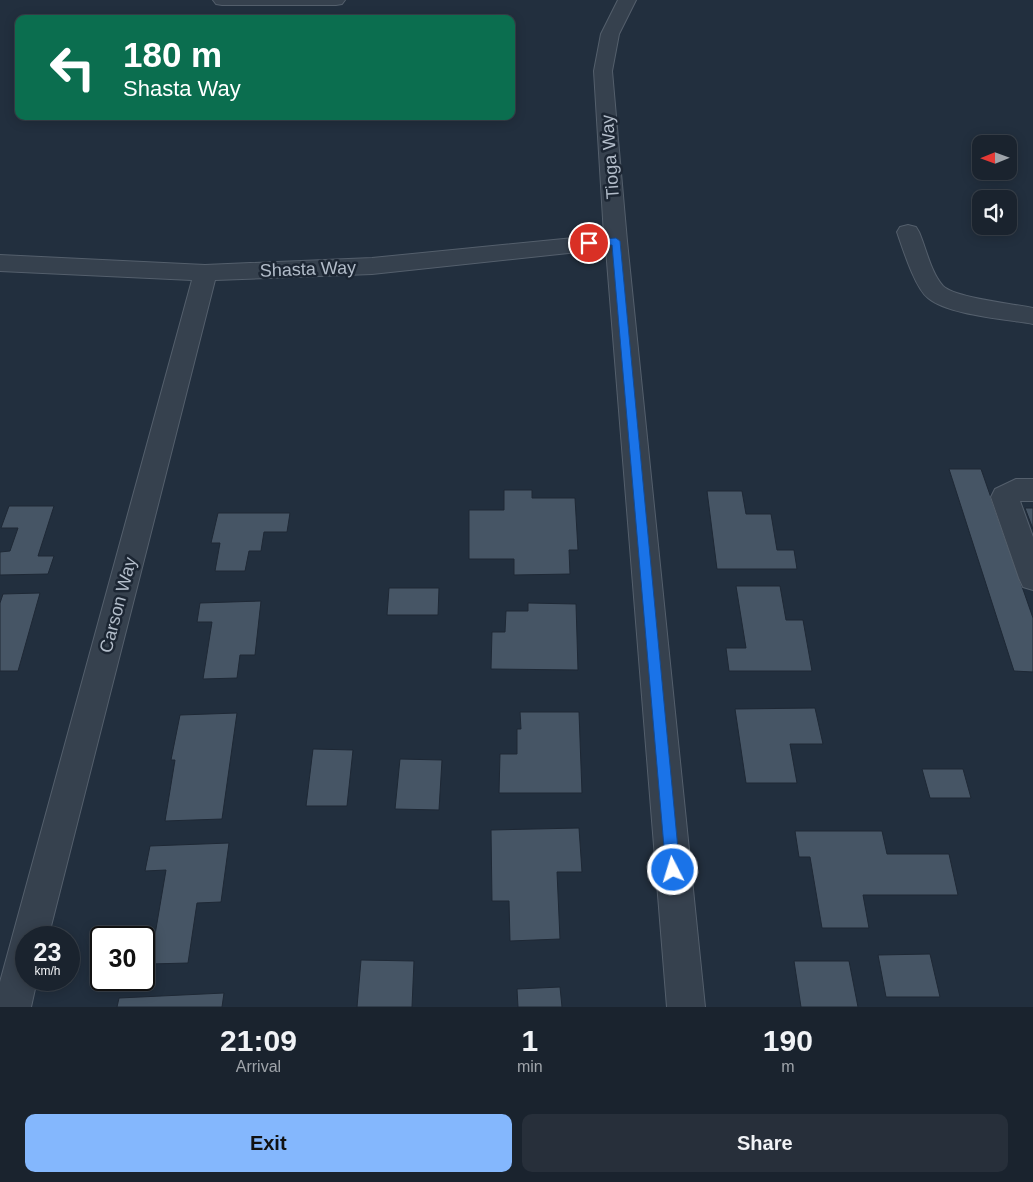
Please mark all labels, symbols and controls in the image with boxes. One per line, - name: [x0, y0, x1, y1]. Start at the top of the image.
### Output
- icon: left: [40, 35, 105, 100]
- text: 180 m: [123, 35, 222, 74]
- text: Shasta Way: [123, 76, 241, 101]
- street label: Tioga Way: [597, 114, 623, 200]
- north arrow: [972, 135, 1018, 180]
- map controls: [972, 135, 1017, 235]
- button: sound: [972, 190, 1017, 235]
- pin: [568, 222, 610, 264]
- icon: arrive: [575, 229, 603, 257]
- street label: Shasta Way: [259, 257, 357, 281]
- street label: Carson Way: [96, 555, 140, 655]
- position arrow: [646, 843, 698, 895]
- speed limit sign: 30: [90, 926, 155, 991]
- text: 23: [34, 938, 61, 966]
- text: km/h: [34, 964, 61, 978]
- text: 21:09: [220, 1024, 297, 1057]
- text: 1: [521, 1024, 538, 1057]
- text: 190: [763, 1024, 813, 1057]
- text: Arrival: [236, 1058, 281, 1075]
- text: min: [517, 1058, 543, 1075]
- text: m: [781, 1058, 794, 1075]
- button: Exit: [25, 1114, 512, 1172]
- button: Share: [522, 1114, 1008, 1172]

